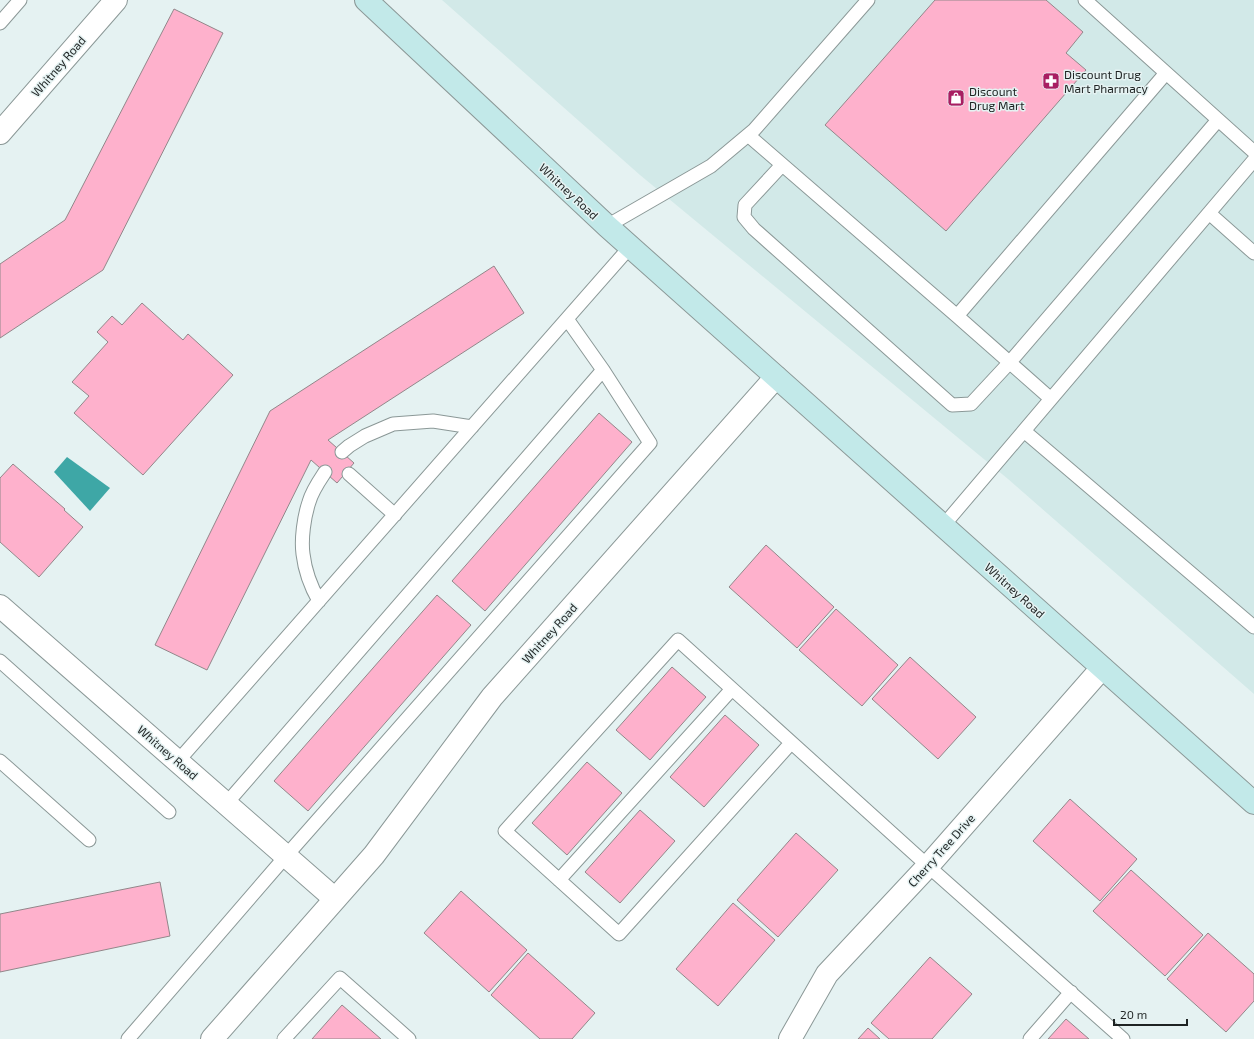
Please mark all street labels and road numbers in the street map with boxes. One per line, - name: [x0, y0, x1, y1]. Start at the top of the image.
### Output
- street label: Whitney Road: [28, 33, 88, 99]
- street label: Whitney Road: [537, 160, 601, 222]
- street label: Whitney Road: [982, 559, 1048, 621]
- street label: Whitney Road: [518, 600, 580, 666]
- street label: Whitney Road: [135, 722, 201, 782]
- street label: Cherry Tree Drive: [905, 811, 977, 889]

